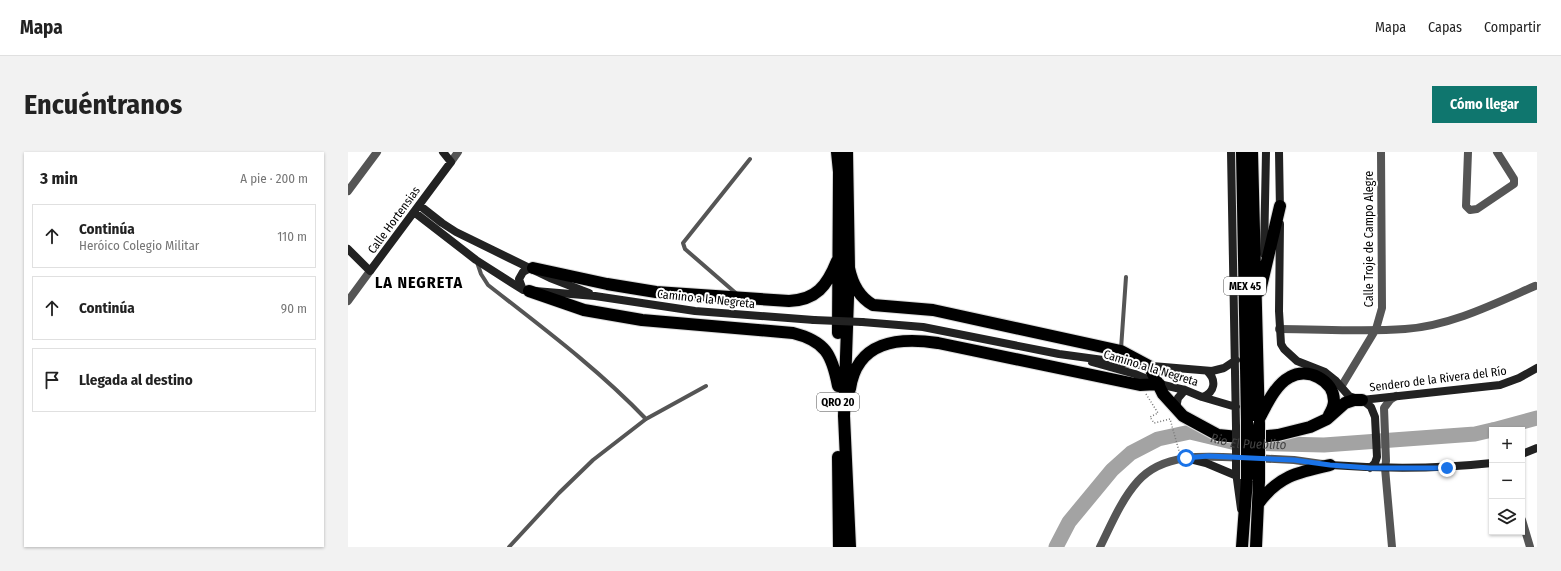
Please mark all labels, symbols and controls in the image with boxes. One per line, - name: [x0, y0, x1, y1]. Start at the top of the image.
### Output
- text: Mapa: [20, 16, 63, 39]
- text: Mapa: [1375, 19, 1406, 36]
- text: Capas: [1428, 19, 1462, 36]
- text: Compartir: [1484, 19, 1541, 36]
- button: Cómo llegar: [1432, 86, 1537, 123]
- text: Encuéntranos: [24, 88, 182, 121]
- text: 3 min: [40, 168, 78, 189]
- text: A pie · 200 m: [240, 171, 308, 186]
- street label: Calle Troje de Campo Alegre: [1362, 171, 1376, 307]
- street label: Calle Hortensias: [365, 184, 423, 256]
- text: Continúa: [79, 220, 135, 238]
- icon: ahead: [41, 225, 63, 247]
- text: 110 m: [277, 229, 307, 244]
- text: Heróico Colegio Militar: [79, 238, 199, 253]
- district label: LA NEGRETA: [375, 273, 463, 292]
- road number: MEX 45: [1224, 277, 1266, 295]
- street label: Camino a la Negreta: [656, 287, 756, 311]
- icon: ahead: [41, 297, 63, 319]
- text: Continúa: [79, 299, 135, 317]
- text: 90 m: [281, 301, 307, 316]
- street label: Camino a la Negreta: [1102, 347, 1200, 389]
- street label: Sendero de la Rivera del Río: [1369, 364, 1507, 394]
- icon: arrive: [41, 369, 63, 391]
- text: Llegada al destino: [79, 371, 193, 389]
- road number: QRO 20: [817, 393, 859, 411]
- map controls: [1489, 427, 1525, 535]
- button: +: [1489, 427, 1525, 463]
- water label: Rio El Pueblito: [1209, 430, 1287, 452]
- route start: [1177, 449, 1195, 467]
- route end: [1438, 459, 1456, 477]
- button: −: [1489, 463, 1525, 499]
- button: layers: [1489, 499, 1525, 535]

